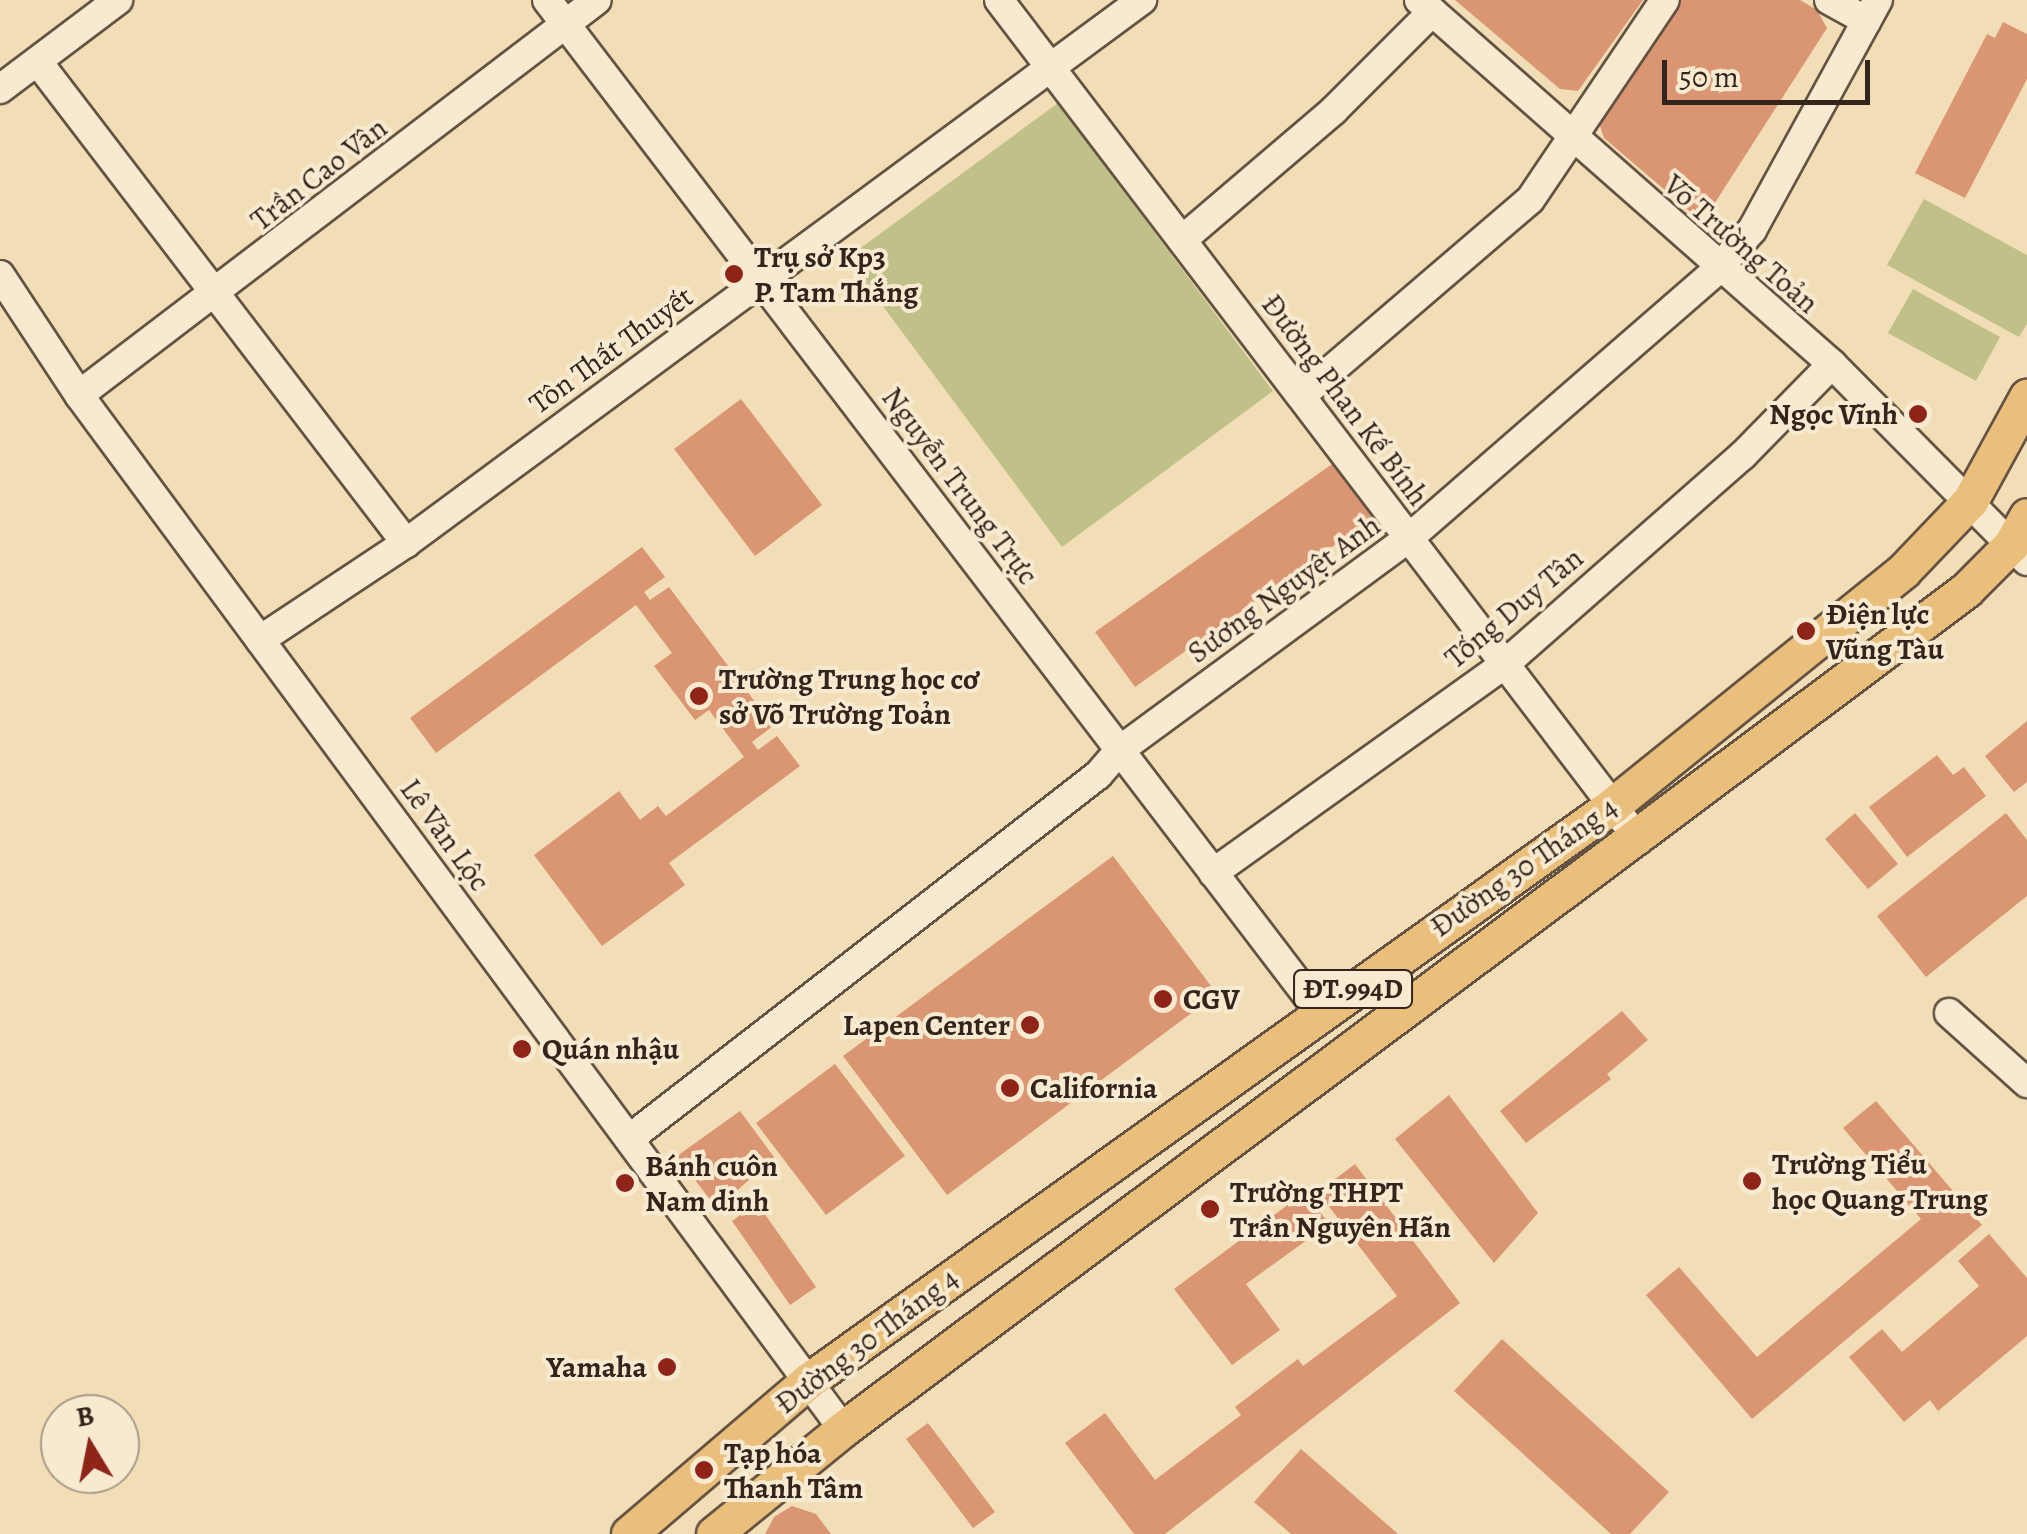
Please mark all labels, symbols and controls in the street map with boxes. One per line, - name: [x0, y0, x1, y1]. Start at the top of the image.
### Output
- scale bar: [1667, 40, 1874, 102]
- text: 50 m: [1679, 57, 1739, 97]
- street label: Trần Cao Vân: [244, 110, 394, 238]
- street label: Võ Trường Toản: [1656, 167, 1826, 321]
- place label: Trụ sở Kp3 P. Tam Thắng: [754, 239, 919, 310]
- marker: Trụ sở Kp3 P. Tam Thắng: [723, 263, 745, 285]
- street label: Tôn Thất Thuyết: [522, 279, 700, 421]
- street label: Đường Phan Kế Bính: [1254, 287, 1436, 513]
- street label: Nguyễn Trung Trực: [874, 380, 1046, 592]
- place label: Ngọc Vĩnh: [1769, 396, 1898, 432]
- marker: Ngọc Vĩnh: [1907, 403, 1929, 425]
- street label: Sương Nguyệt Anh: [1181, 507, 1387, 671]
- street label: Tống Duy Tân: [1438, 540, 1590, 676]
- place label: Điện lực Vũng Tàu: [1826, 596, 1944, 666]
- marker: Điện lực Vũng Tàu: [1795, 620, 1817, 642]
- place label: Trường Trung học cơ sở Võ Trường Toản: [719, 661, 979, 732]
- marker: Trường Trung học cơ sở Võ Trường Toản: [688, 685, 710, 707]
- street label: Lê Văn Lộc: [392, 772, 498, 898]
- street label: Đường 30 Tháng 4: [1424, 789, 1624, 945]
- road number: ĐT.994D: [1293, 966, 1413, 1012]
- place label: CGV: [1183, 981, 1240, 1017]
- marker: CGV: [1152, 988, 1174, 1010]
- place label: Lapen Center: [843, 1007, 1010, 1043]
- marker: Lapen Center: [1019, 1014, 1041, 1036]
- place label: Quán nhậu: [542, 1031, 679, 1067]
- marker: Quán nhậu: [511, 1038, 533, 1060]
- place label: California: [1030, 1070, 1157, 1106]
- marker: California: [999, 1077, 1021, 1099]
- place label: Trường Tiểu học Quang Trung: [1772, 1146, 1988, 1216]
- place label: Bánh cuôn Nam dinh: [645, 1148, 778, 1218]
- marker: Trường Tiểu học Quang Trung: [1741, 1170, 1763, 1192]
- marker: Bánh cuôn Nam dinh: [614, 1172, 636, 1194]
- place label: Trường THPT Trần Nguyên Hãn: [1230, 1174, 1451, 1244]
- marker: Trường THPT Trần Nguyên Hãn: [1199, 1198, 1221, 1220]
- street label: Đường 30 Tháng 4: [768, 1260, 966, 1422]
- place label: Yamaha: [546, 1349, 647, 1385]
- marker: Yamaha: [656, 1356, 678, 1378]
- north arrow: [40, 1394, 140, 1494]
- text: B: [73, 1396, 97, 1437]
- place label: Tạp hóa Thanh Tâm: [724, 1435, 863, 1506]
- marker: Tạp hóa Thanh Tâm: [693, 1459, 715, 1481]

